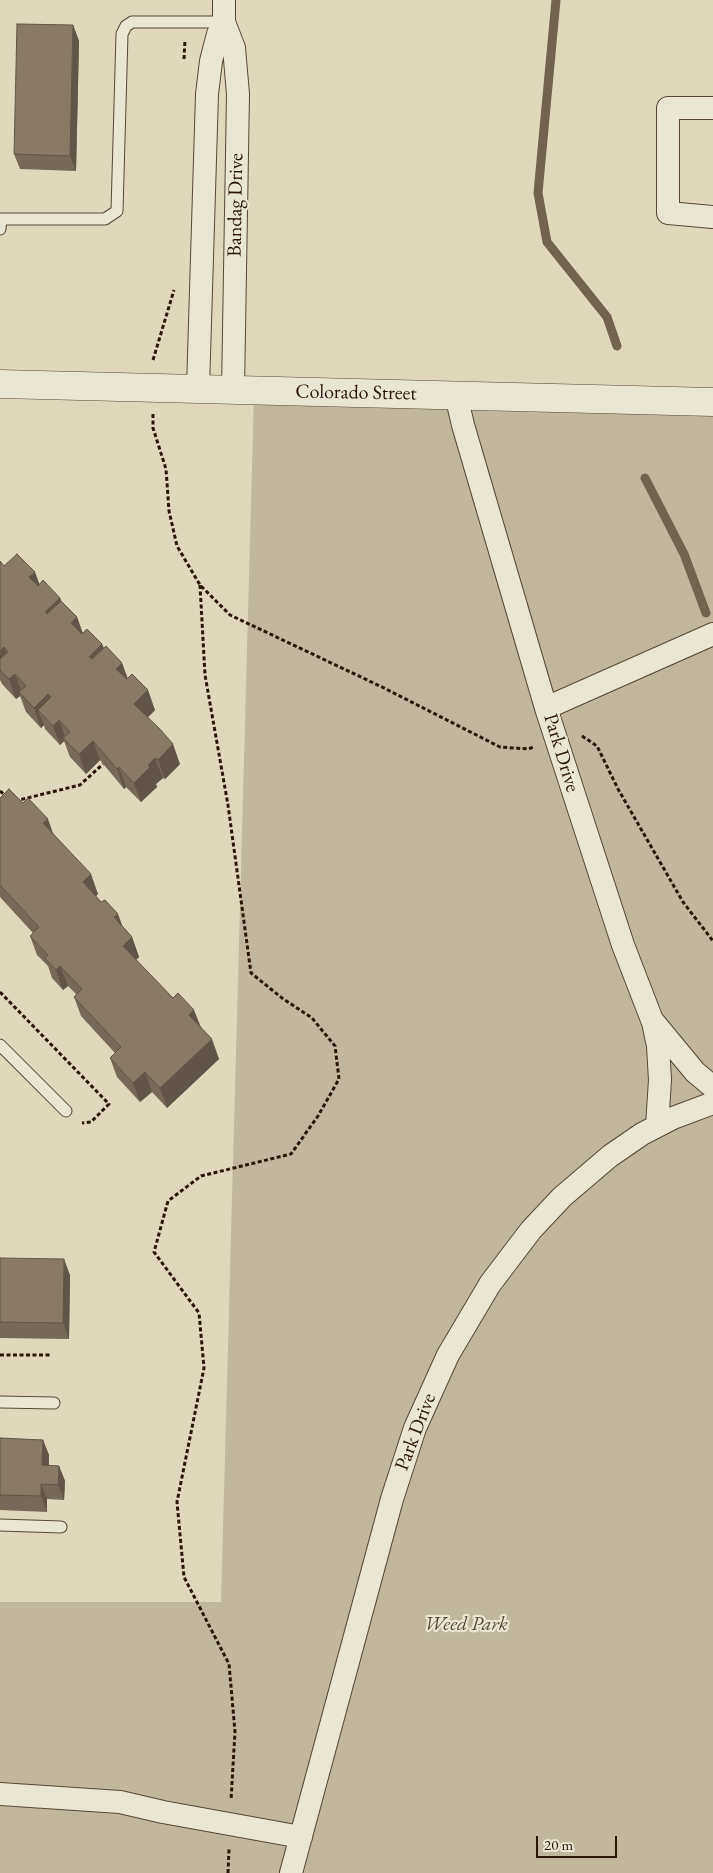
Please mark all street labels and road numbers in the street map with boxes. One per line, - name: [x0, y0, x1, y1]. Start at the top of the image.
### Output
- street label: Bandag Drive: [223, 153, 249, 257]
- street label: Colorado Street: [295, 380, 417, 406]
- street label: Park Drive: [538, 711, 584, 795]
- street label: Park Drive: [390, 1390, 442, 1474]

